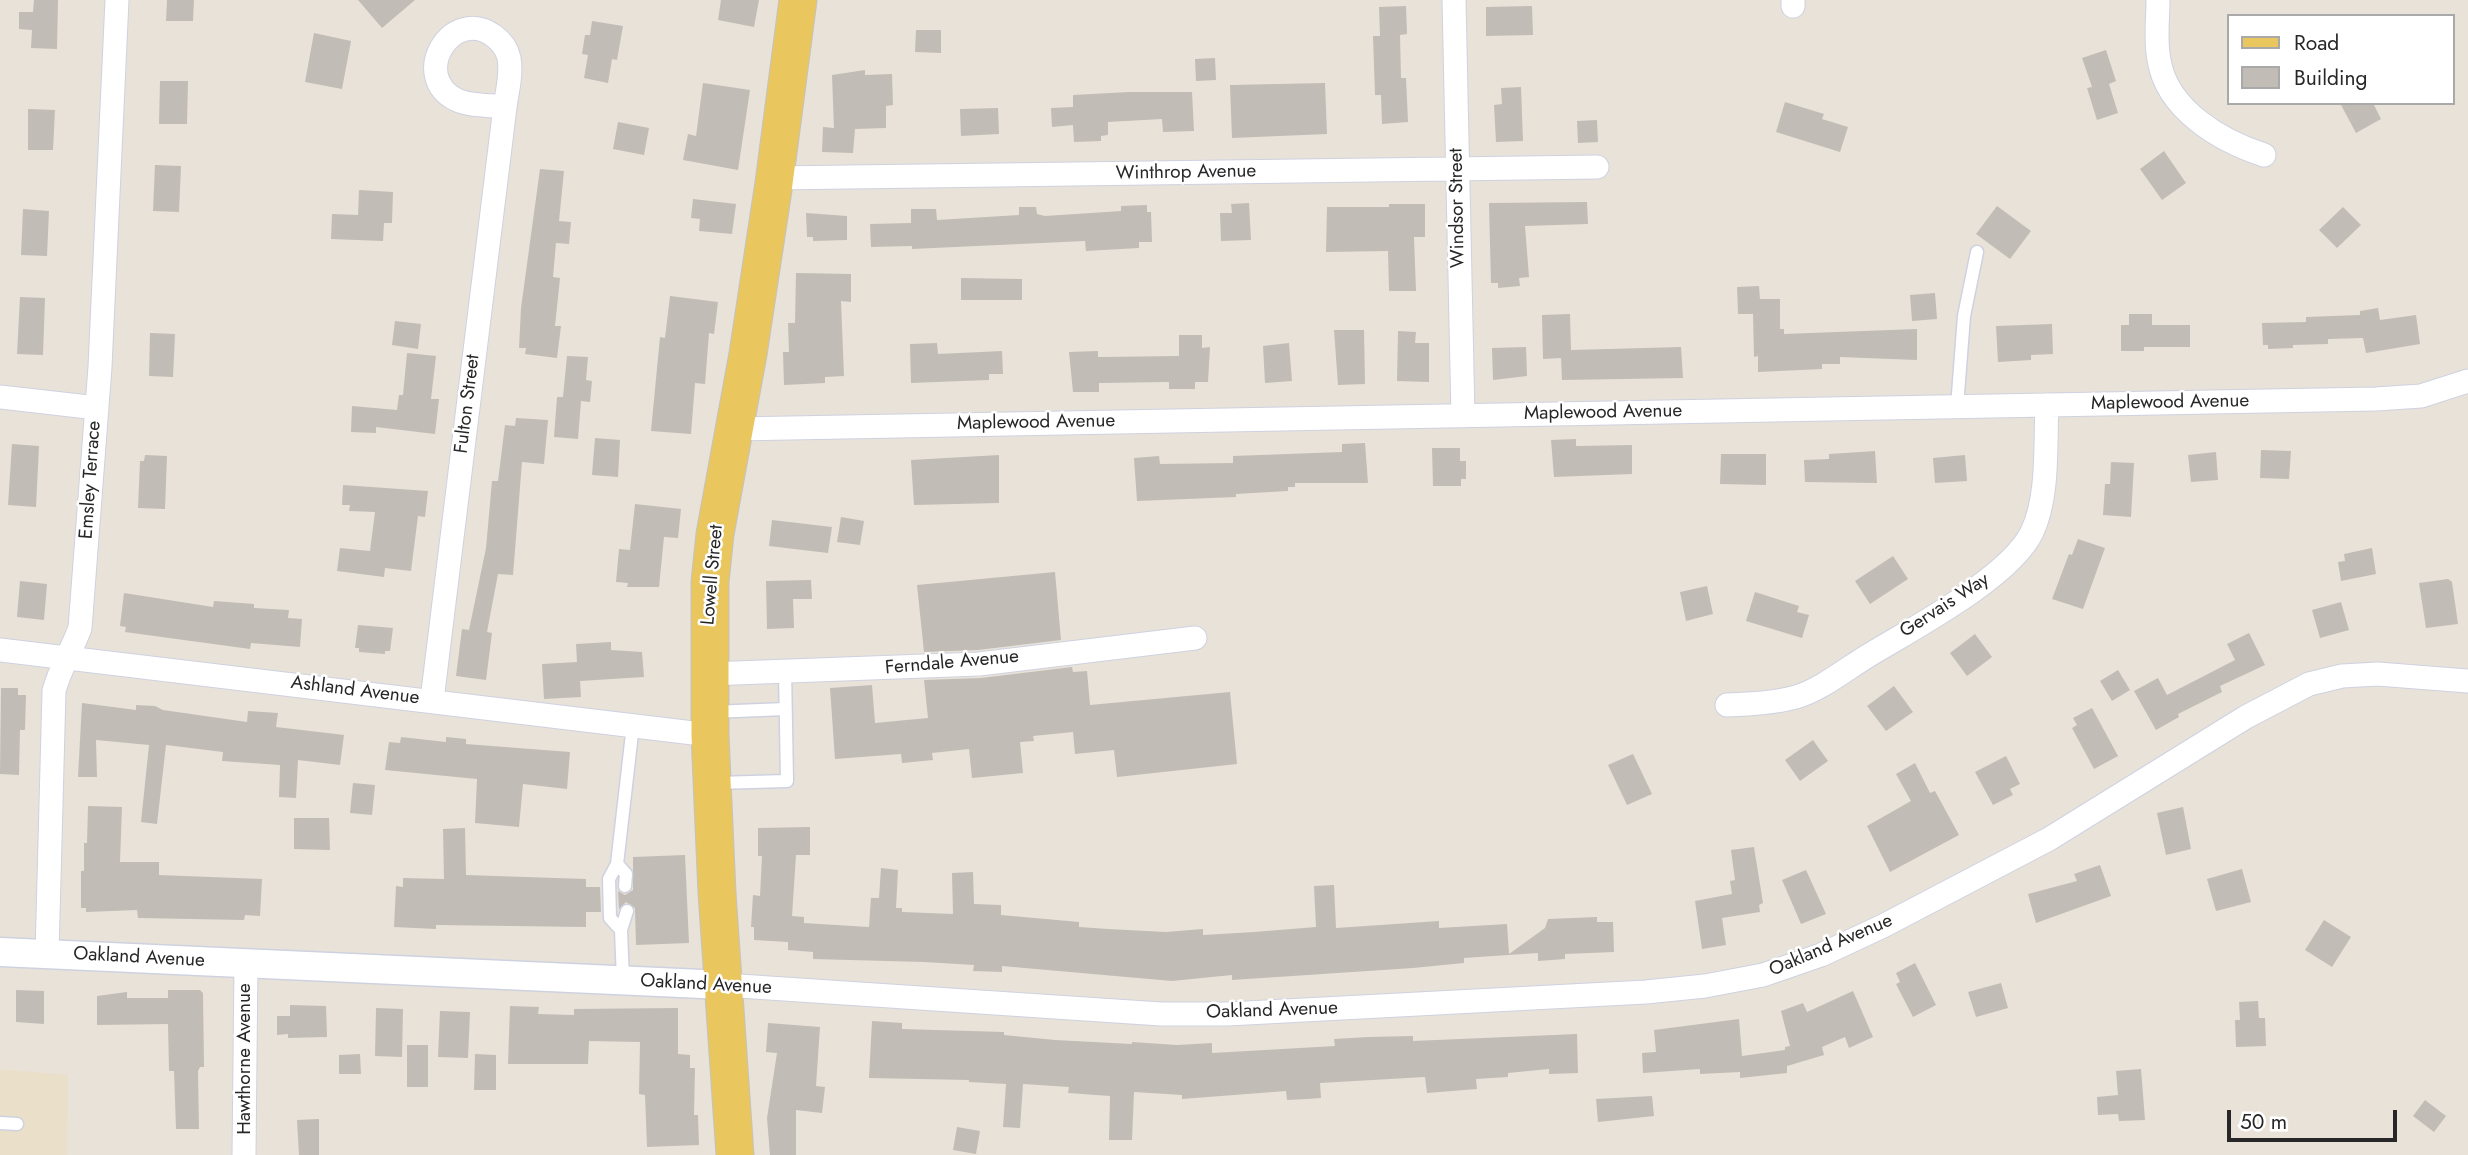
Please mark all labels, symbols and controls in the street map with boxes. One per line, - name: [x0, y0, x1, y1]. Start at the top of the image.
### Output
- legend: [2226, 14, 2454, 105]
- text: Road: [2294, 28, 2339, 58]
- text: Building: [2294, 63, 2367, 93]
- street label: Windsor Street: [1446, 148, 1470, 268]
- street label: Winthrop Avenue: [1116, 160, 1256, 186]
- street label: Fulton Street: [451, 353, 485, 455]
- street label: Maplewood Avenue: [2091, 390, 2249, 416]
- street label: Maplewood Avenue: [1524, 400, 1682, 426]
- street label: Maplewood Avenue: [957, 410, 1115, 436]
- street label: Emsley Terrace: [75, 420, 107, 540]
- street label: Lowell Street: [697, 524, 729, 626]
- street label: Gervais Way: [1896, 569, 1994, 643]
- street label: Ferndale Avenue: [884, 646, 1020, 680]
- street label: Ashland Avenue: [289, 672, 421, 710]
- street label: Oakland Avenue: [1766, 910, 1896, 982]
- street label: Oakland Avenue: [73, 943, 205, 973]
- street label: Oakland Avenue: [640, 970, 772, 1000]
- street label: Hawthorne Avenue: [234, 983, 256, 1135]
- street label: Oakland Avenue: [1206, 997, 1338, 1025]
- scale bar: [2230, 1096, 2400, 1140]
- text: 50 m: [2240, 1107, 2287, 1137]

